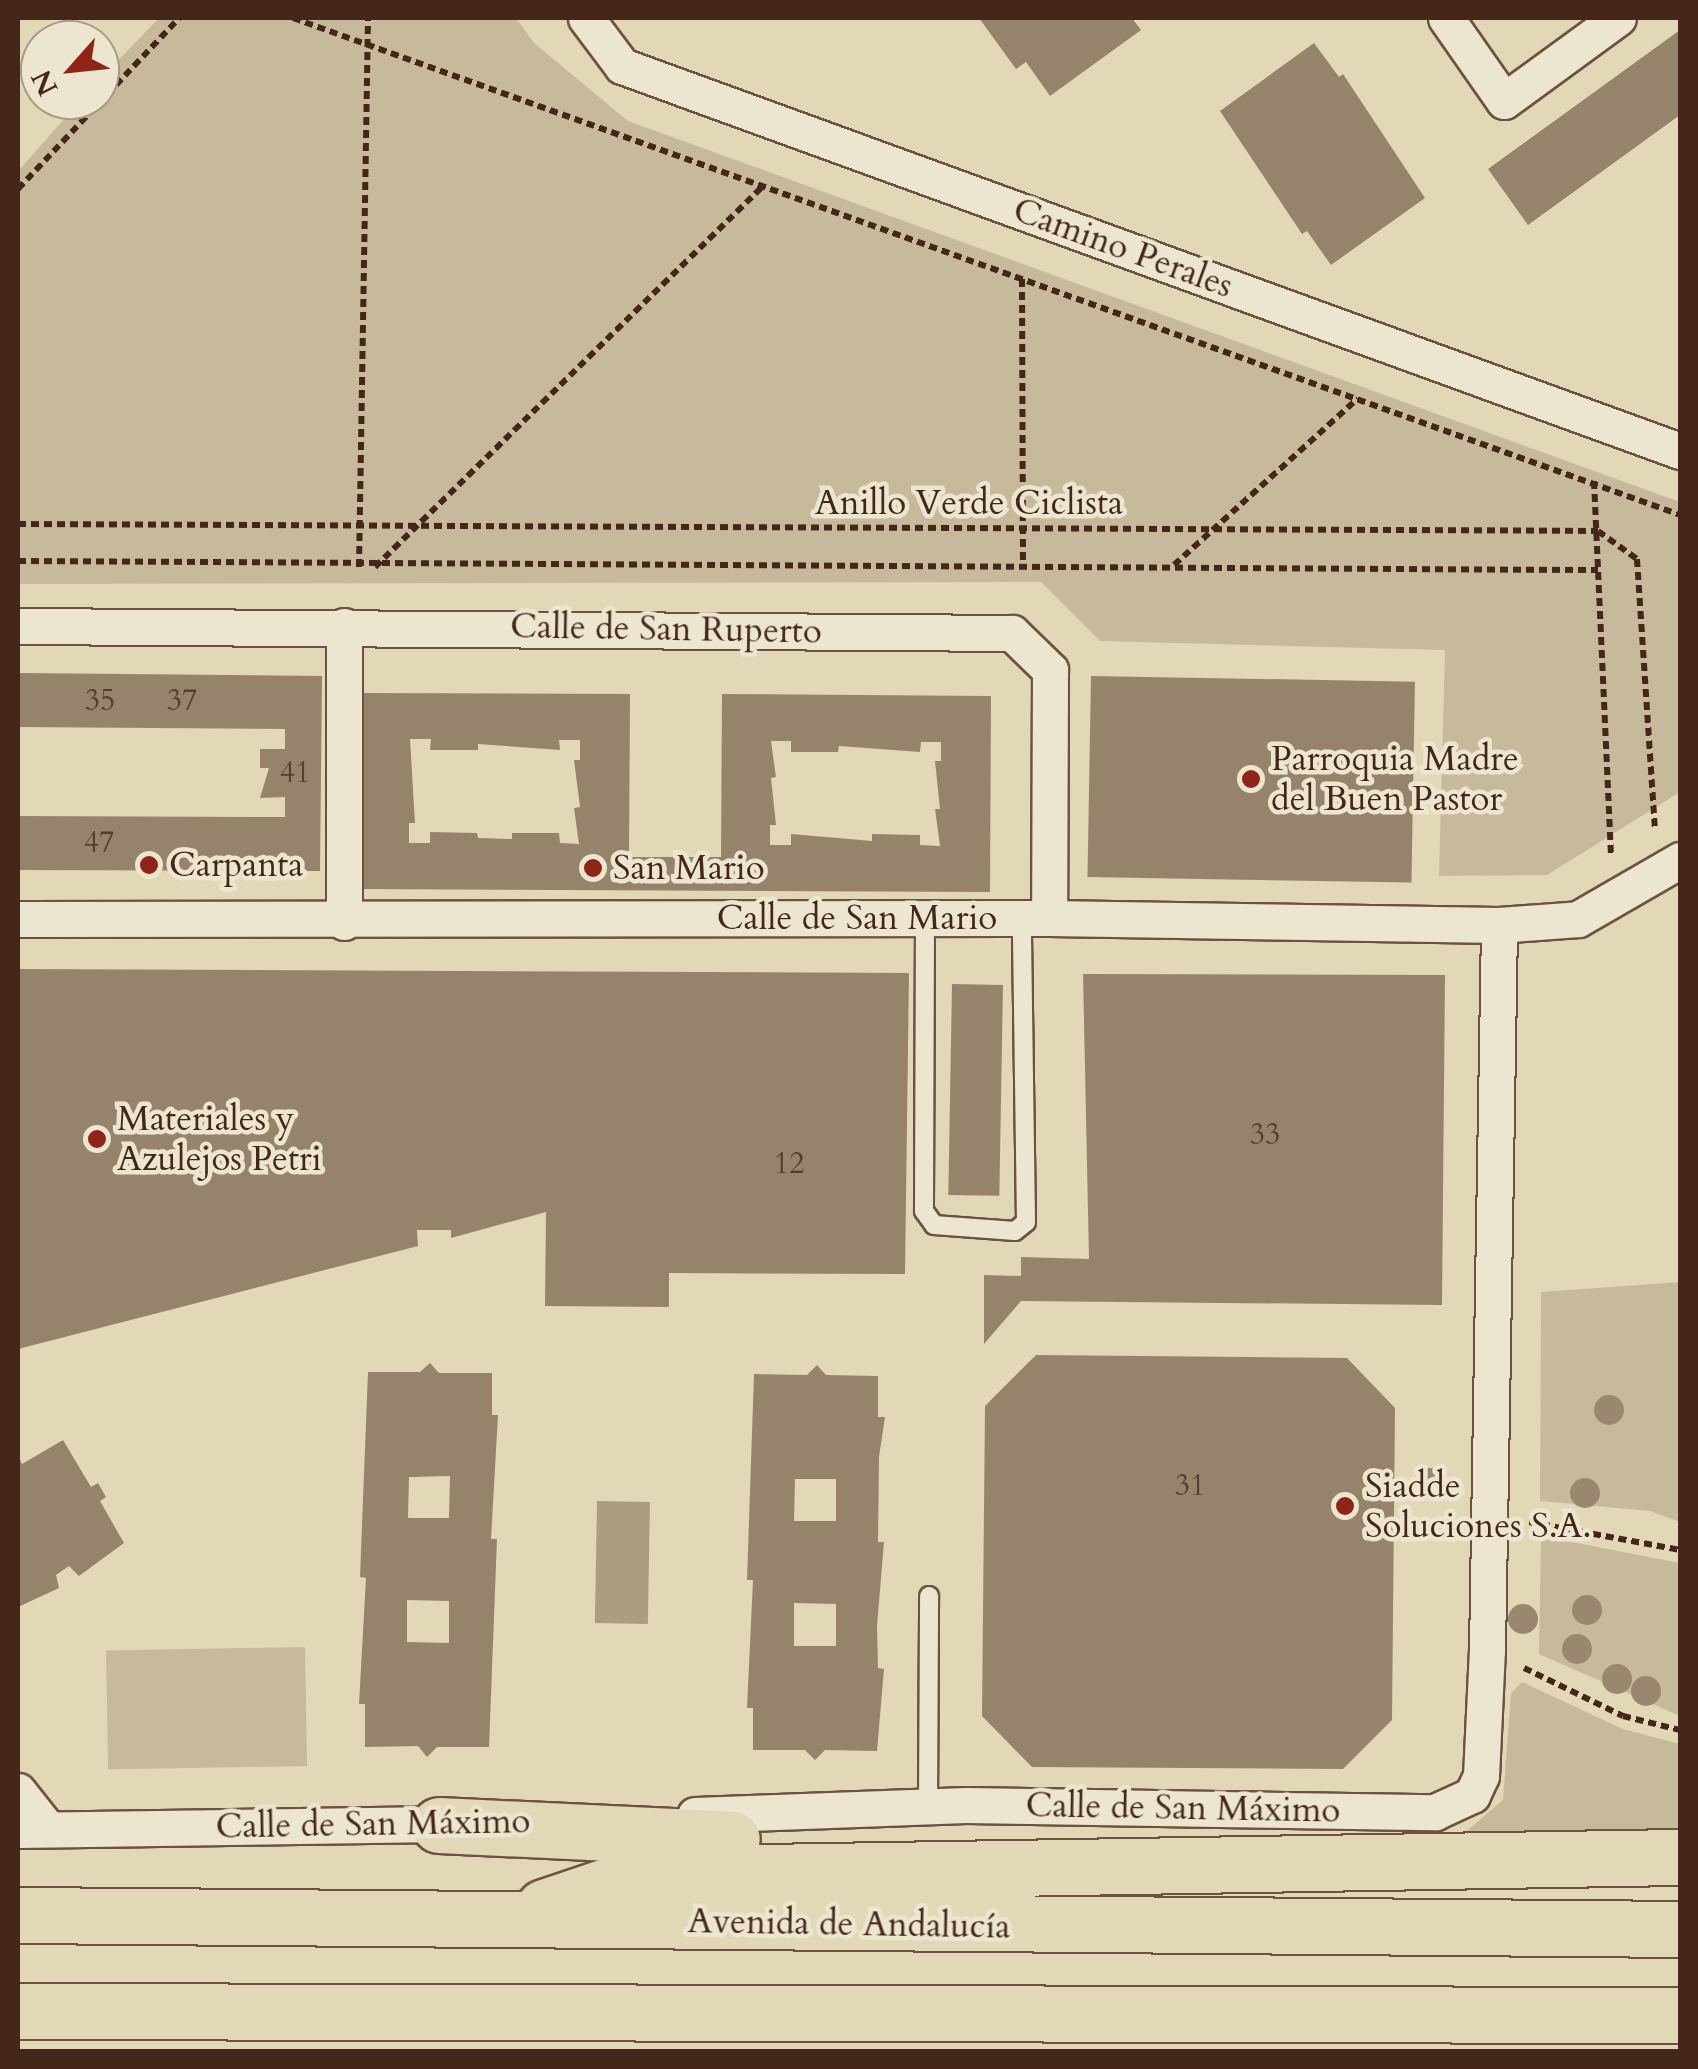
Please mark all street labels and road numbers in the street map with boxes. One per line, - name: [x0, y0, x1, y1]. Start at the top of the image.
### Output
- street label: Camino Perales: [1008, 189, 1238, 307]
- street label: Anillo Verde Ciclista: [815, 482, 1123, 524]
- street label: Calle de San Ruperto: [510, 605, 822, 653]
- street label: Calle de San Mario: [717, 897, 997, 939]
- street label: Calle de San Máximo: [1025, 1784, 1341, 1832]
- street label: Calle de San Máximo: [215, 1800, 531, 1848]
- street label: Avenida de Andalucía: [687, 1900, 1011, 1948]

